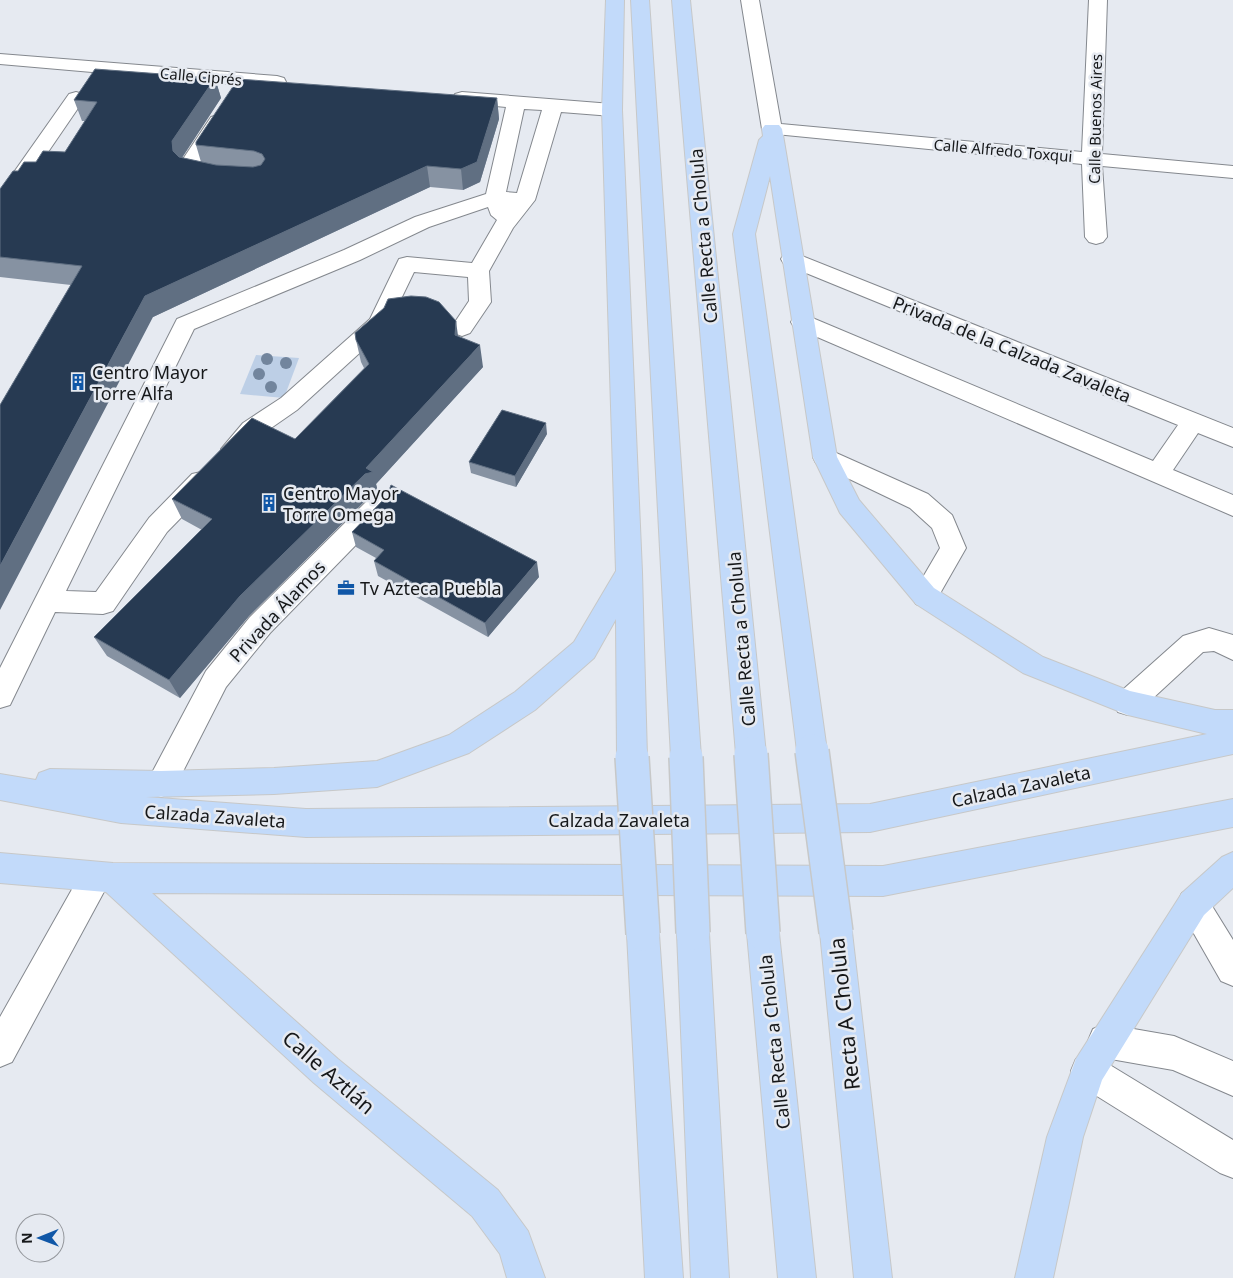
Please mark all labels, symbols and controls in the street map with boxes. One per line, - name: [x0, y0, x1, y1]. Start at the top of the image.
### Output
- street label: Calle Buenos Aires: [1084, 54, 1106, 184]
- street label: Calle Ciprés: [159, 62, 243, 90]
- street label: Calle Alfredo Toxqui: [933, 134, 1073, 166]
- street label: Calle Recta a Cholula: [683, 148, 723, 324]
- street label: Privada de la Calzada Zavaleta: [889, 290, 1135, 408]
- place label: Centro Mayor Torre Alfa: [92, 360, 208, 405]
- building icon: Centro Mayor Torre Alfa: [68, 372, 88, 392]
- place label: Centro Mayor Torre Omega: [283, 481, 399, 526]
- building icon: Centro Mayor Torre Omega: [259, 493, 279, 513]
- street label: Calle Recta a Cholula: [721, 551, 761, 727]
- street label: Privada Álamos: [224, 555, 330, 667]
- place label: Tv Azteca Puebla: [360, 576, 501, 600]
- office icon: Tv Azteca Puebla: [336, 578, 356, 598]
- street label: Calzada Zavaleta: [949, 760, 1093, 812]
- street label: Calzada Zavaleta: [144, 799, 286, 833]
- street label: Calzada Zavaleta: [548, 808, 690, 832]
- street label: Recta A Cholula: [822, 936, 866, 1092]
- street label: Calle Recta a Cholula: [753, 953, 795, 1131]
- street label: Calle Aztlán: [277, 1024, 381, 1120]
- north arrow: [15, 1213, 65, 1263]
- text: N: [17, 1232, 36, 1244]

